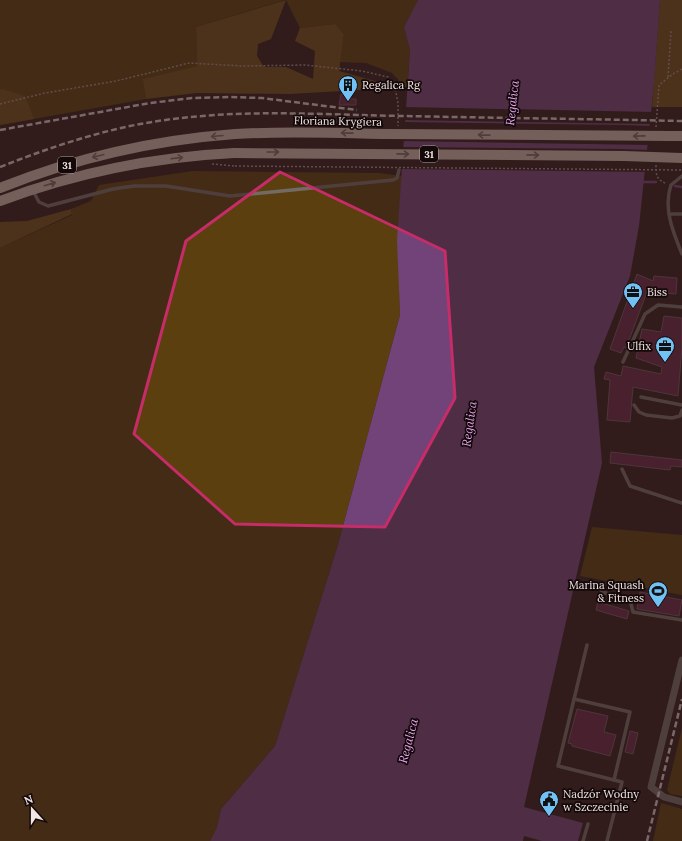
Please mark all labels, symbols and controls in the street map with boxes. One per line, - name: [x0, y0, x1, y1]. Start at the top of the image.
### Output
- building icon: Regalica Rg: [337, 74, 359, 102]
- place label: Regalica Rg: [362, 78, 421, 92]
- water label: Regalica: [502, 79, 522, 126]
- street label: Floriana Krygiera: [294, 113, 383, 129]
- one-way arrow: [341, 129, 354, 137]
- one-way arrow: [478, 131, 491, 139]
- one-way arrow: [211, 132, 224, 139]
- one-way arrow: [633, 132, 646, 140]
- road number: 31: [420, 146, 438, 162]
- one-way arrow: [266, 148, 279, 156]
- one-way arrow: [396, 150, 409, 157]
- one-way arrow: [526, 151, 539, 159]
- one-way arrow: [92, 153, 105, 160]
- one-way arrow: [170, 154, 183, 162]
- road number: 31: [58, 157, 76, 173]
- one-way arrow: [43, 180, 56, 187]
- office icon: Biss: [622, 281, 644, 309]
- place label: Biss: [647, 285, 667, 299]
- office icon: Ulfix: [654, 335, 676, 363]
- place label: Ulfix: [627, 339, 651, 353]
- water label: Regalica: [458, 400, 480, 448]
- place label: Marina Squash & Fitness: [569, 578, 644, 605]
- sports icon: Marina Squash & Fitness: [647, 580, 669, 608]
- water label: Regalica: [395, 717, 421, 765]
- place label: Nadzór Wodny w Szczecinie: [563, 787, 639, 814]
- north arrow: [12, 789, 52, 829]
- public building icon: Nadzór Wodny w Szczecinie: [538, 789, 560, 817]
- text: N: [22, 791, 35, 808]

